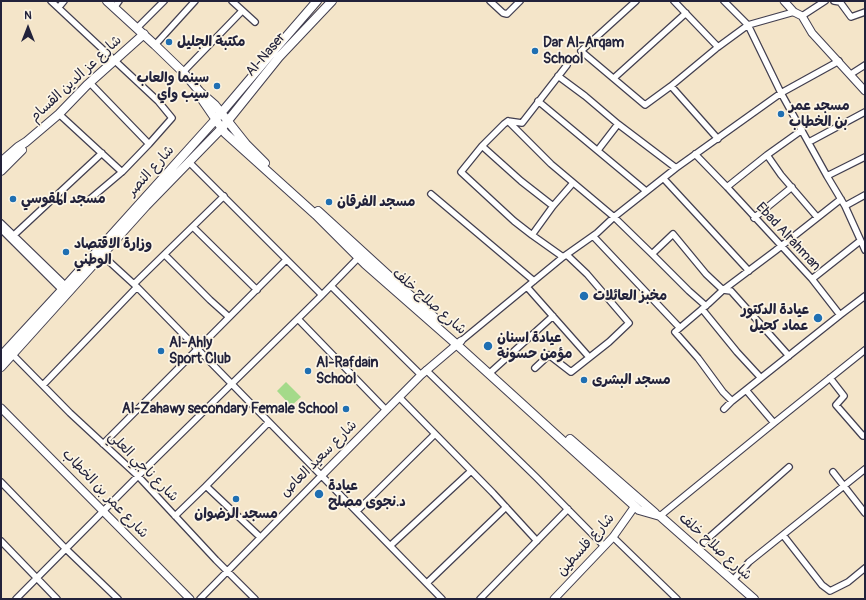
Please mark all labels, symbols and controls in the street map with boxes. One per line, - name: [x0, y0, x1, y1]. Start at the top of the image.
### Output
- north arrow: [8, 8, 48, 48]
- text: N: [24, 9, 32, 22]
- street label: Al-Naser: [242, 30, 290, 80]
- street label: شارع عز الدين القسام: [27, 32, 125, 126]
- place label: مكتبة الجليل: [177, 34, 245, 50]
- place label: Dar Al-Arqam School: [543, 35, 624, 68]
- marker: مكتبة الجليل: [164, 37, 174, 47]
- marker: Dar Al-Arqam School: [530, 46, 540, 56]
- place label: سينما والعاب سيب واي: [137, 70, 209, 102]
- marker: سينما والعاب سيب واي: [212, 81, 222, 91]
- place label: مسجد عمر بن الخطاب: [789, 98, 850, 130]
- marker: مسجد عمر بن الخطاب: [776, 109, 786, 119]
- street label: شارع النصر: [124, 142, 178, 200]
- place label: مسجد المقوسي: [21, 191, 106, 207]
- marker: مسجد المقوسي: [8, 194, 18, 204]
- place label: مسجد الفرقان: [337, 194, 415, 210]
- marker: مسجد الفرقان: [324, 197, 334, 207]
- street label: Ebad Alrahman: [752, 199, 824, 275]
- place label: وزارة الاقتصاد الوطني: [74, 236, 152, 268]
- marker: وزارة الاقتصاد الوطني: [61, 247, 71, 257]
- street label: شارع صلاح خلف: [389, 265, 469, 339]
- place label: مخبز العائلات: [593, 288, 667, 304]
- marker: مخبز العائلات: [578, 290, 590, 302]
- place label: عيادة الدكتور عماد كحيل: [741, 302, 809, 334]
- marker: عيادة الدكتور عماد كحيل: [812, 312, 824, 324]
- place label: عيادة اسنان مؤمن حسونة: [497, 330, 572, 362]
- place label: Al-Ahly Sport Club: [169, 335, 231, 368]
- marker: عيادة اسنان مؤمن حسونة: [482, 340, 494, 352]
- marker: Al-Ahly Sport Club: [156, 346, 166, 356]
- place label: Al-Rafdain School: [316, 355, 378, 388]
- marker: Al-Rafdain School: [303, 366, 313, 376]
- place label: مسجد البشرى: [592, 372, 671, 388]
- marker: مسجد البشرى: [579, 375, 589, 385]
- place label: Al-Zahawy secondary Female School: [122, 401, 338, 417]
- marker: Al-Zahawy secondary Female School: [341, 404, 351, 414]
- street label: شارع سعيد العاص: [277, 417, 361, 501]
- street label: شارع ناجي العلي: [104, 428, 182, 506]
- street label: شارع عمر بن الخطاب: [58, 446, 152, 542]
- place label: عيادة د.نجوى مصلح: [328, 478, 406, 510]
- marker: عيادة د.نجوى مصلح: [313, 488, 325, 500]
- marker: مسجد الرضوان: [231, 494, 241, 504]
- place label: مسجد الرضوان: [194, 506, 278, 522]
- street label: شارع فلسطين: [554, 510, 618, 580]
- street label: شارع صلاح خلف: [675, 510, 755, 584]

